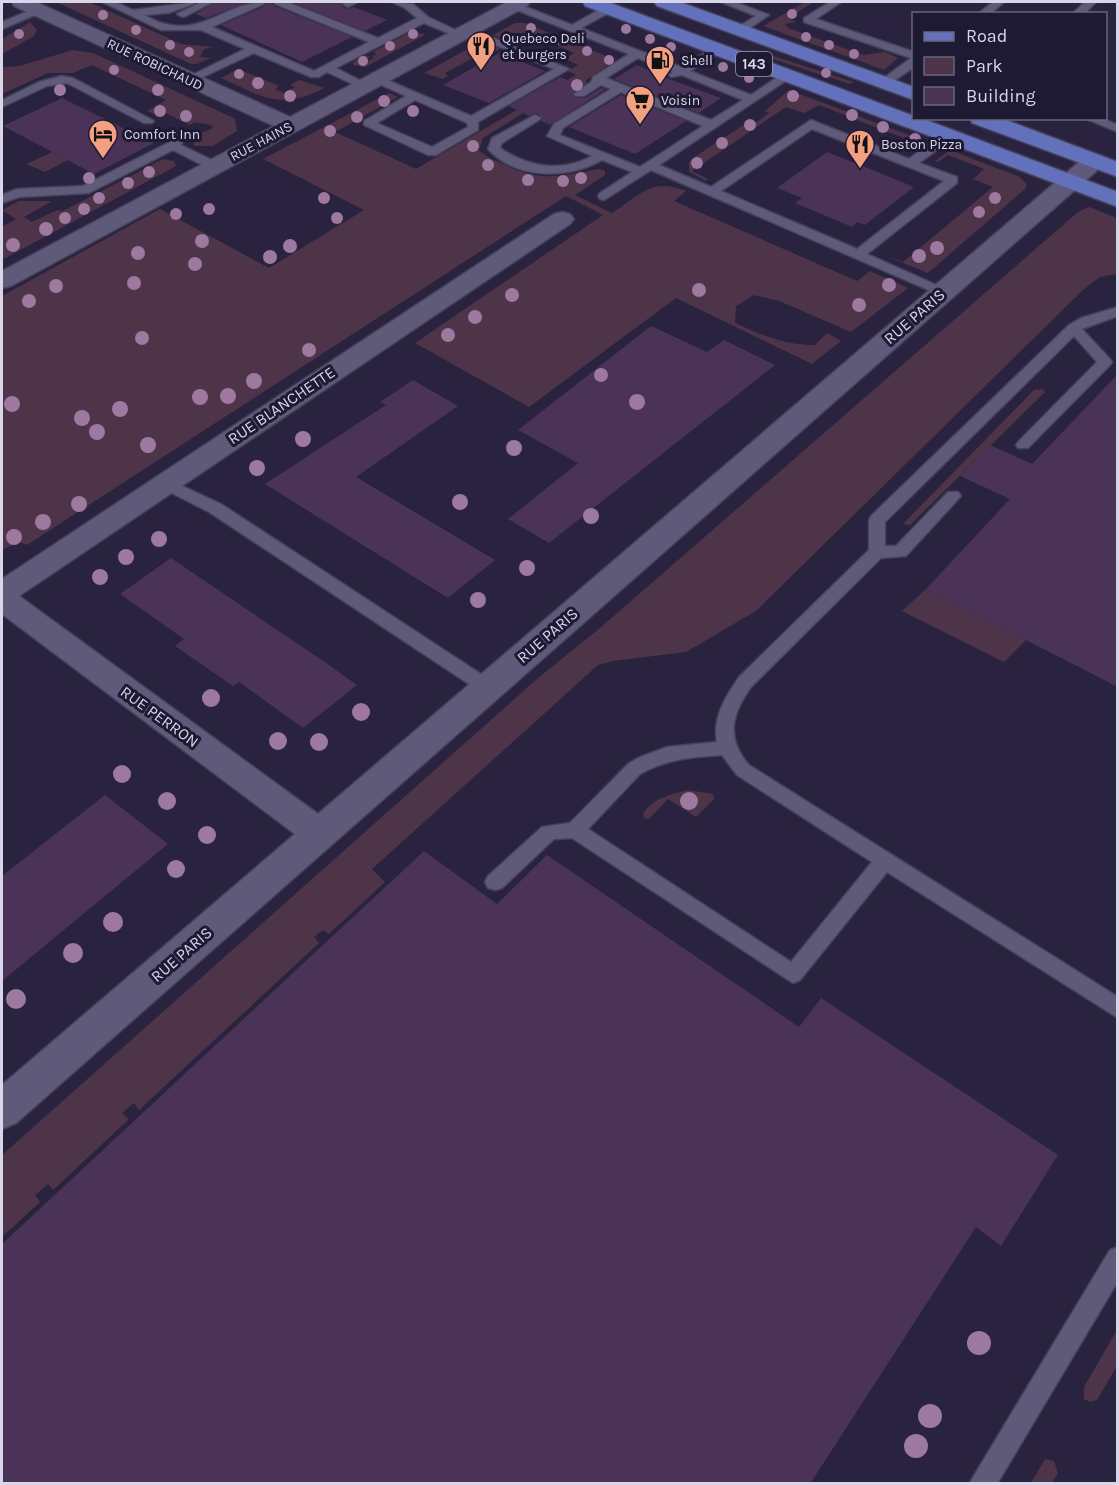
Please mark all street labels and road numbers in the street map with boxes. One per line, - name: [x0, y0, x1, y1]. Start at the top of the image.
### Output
- street label: RUE ROBICHAUD: [104, 35, 205, 94]
- road number: 143: [736, 52, 772, 76]
- street label: RUE HAINS: [227, 118, 295, 165]
- street label: RUE PARIS: [880, 285, 949, 348]
- street label: RUE BLANCHETTE: [224, 363, 338, 448]
- street label: RUE PARIS: [513, 604, 582, 667]
- street label: RUE PERRON: [117, 682, 202, 751]
- street label: RUE PARIS: [147, 923, 216, 986]

